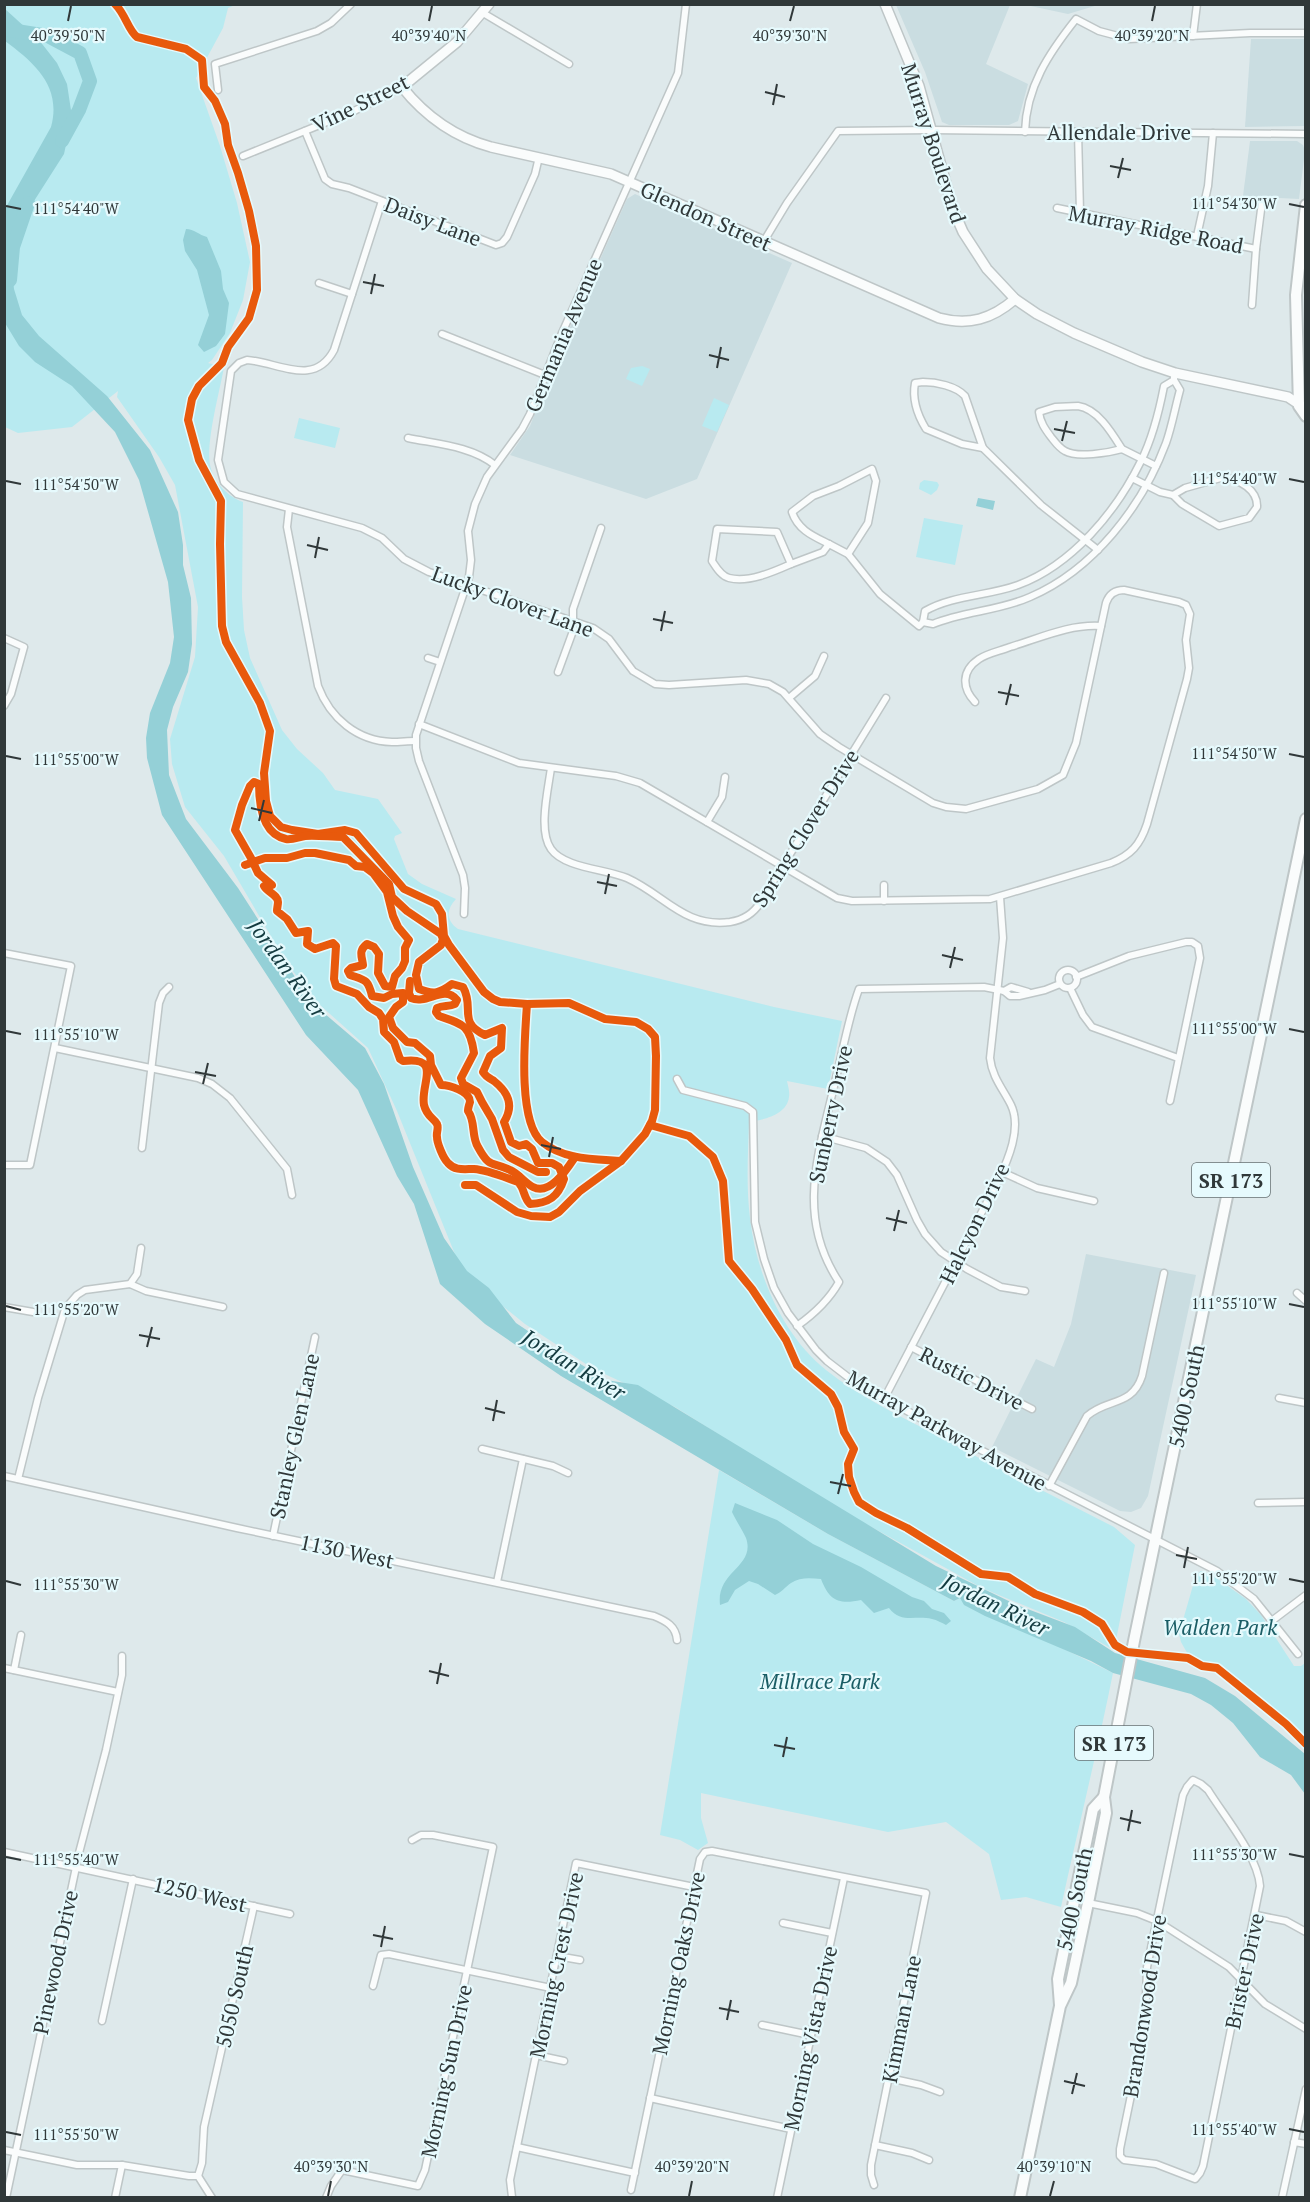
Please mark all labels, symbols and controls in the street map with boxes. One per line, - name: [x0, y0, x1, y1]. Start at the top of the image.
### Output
- text: 40°39'50"N: [31, 25, 105, 45]
- text: 40°39'40"N: [392, 25, 466, 45]
- text: 40°39'30"N: [753, 25, 827, 45]
- text: 40°39'20"N: [1115, 25, 1189, 45]
- street label: Murray Boulevard: [895, 59, 973, 227]
- street label: Vine Street: [307, 67, 413, 139]
- street label: Allendale Drive: [1047, 118, 1191, 146]
- street label: Glendon Street: [636, 175, 776, 257]
- street label: Daisy Lane: [380, 190, 486, 252]
- text: 111°54'30"W: [1191, 193, 1278, 213]
- text: 111°54'40"W: [33, 198, 120, 218]
- street label: Murray Ridge Road: [1066, 198, 1246, 260]
- street label: Germania Avenue: [518, 254, 608, 416]
- text: 111°54'40"W: [1191, 468, 1278, 488]
- text: 111°54'50"W: [33, 474, 120, 494]
- street label: Lucky Clover Lane: [428, 559, 598, 643]
- text: 111°54'50"W: [1191, 743, 1278, 763]
- street label: Spring Clover Drive: [745, 744, 865, 912]
- text: 111°55'00"W: [33, 749, 120, 769]
- water label: Jordan River: [242, 912, 335, 1025]
- text: 111°55'00"W: [1191, 1018, 1278, 1038]
- text: 111°55'10"W: [33, 1024, 120, 1044]
- street label: Sunberry Drive: [802, 1043, 858, 1185]
- street label: Halcyon Drive: [933, 1158, 1015, 1288]
- road number: SR 173: [1192, 1163, 1270, 1197]
- text: 111°55'10"W: [1191, 1293, 1278, 1313]
- text: 111°55'20"W: [33, 1299, 120, 1319]
- water label: Jordan River: [516, 1321, 632, 1407]
- street label: Rustic Drive: [915, 1340, 1029, 1416]
- street label: 5400 South: [1161, 1342, 1211, 1450]
- street label: Stanley Glen Lane: [263, 1351, 325, 1521]
- street label: Murray Parkway Avenue: [842, 1363, 1052, 1497]
- street label: 1130 West: [297, 1527, 397, 1575]
- water label: Jordan River: [937, 1565, 1056, 1643]
- text: 111°55'20"W: [1191, 1568, 1278, 1588]
- text: 111°55'30"W: [33, 1574, 120, 1594]
- park label: Walden Park: [1163, 1613, 1278, 1641]
- park label: Millrace Park: [759, 1667, 881, 1695]
- road number: SR 173: [1075, 1726, 1153, 1760]
- text: 111°55'30"W: [1191, 1844, 1278, 1864]
- street label: 5400 South: [1049, 1845, 1099, 1953]
- text: 111°55'40"W: [33, 1849, 120, 1869]
- street label: Morning Crest Drive: [523, 1869, 589, 2061]
- street label: Morning Oaks Drive: [645, 1869, 711, 2057]
- street label: 1250 West: [150, 1870, 250, 1918]
- street label: Pinewood Drive: [26, 1887, 84, 2037]
- street label: Brister Drive: [1218, 1910, 1270, 2032]
- street label: Brandonwood Drive: [1116, 1912, 1172, 2100]
- street label: 5050 South: [209, 1942, 259, 2050]
- street label: Morning Vista Drive: [777, 1943, 843, 2133]
- street label: Kimman Lane: [875, 1953, 927, 2085]
- street label: Morning Sun Drive: [414, 1982, 478, 2160]
- text: 111°55'40"W: [1191, 2119, 1278, 2139]
- text: 111°55'50"W: [33, 2124, 120, 2144]
- text: 40°39'30"N: [294, 2156, 368, 2176]
- text: 40°39'20"N: [655, 2156, 729, 2176]
- text: 40°39'10"N: [1017, 2156, 1091, 2176]

